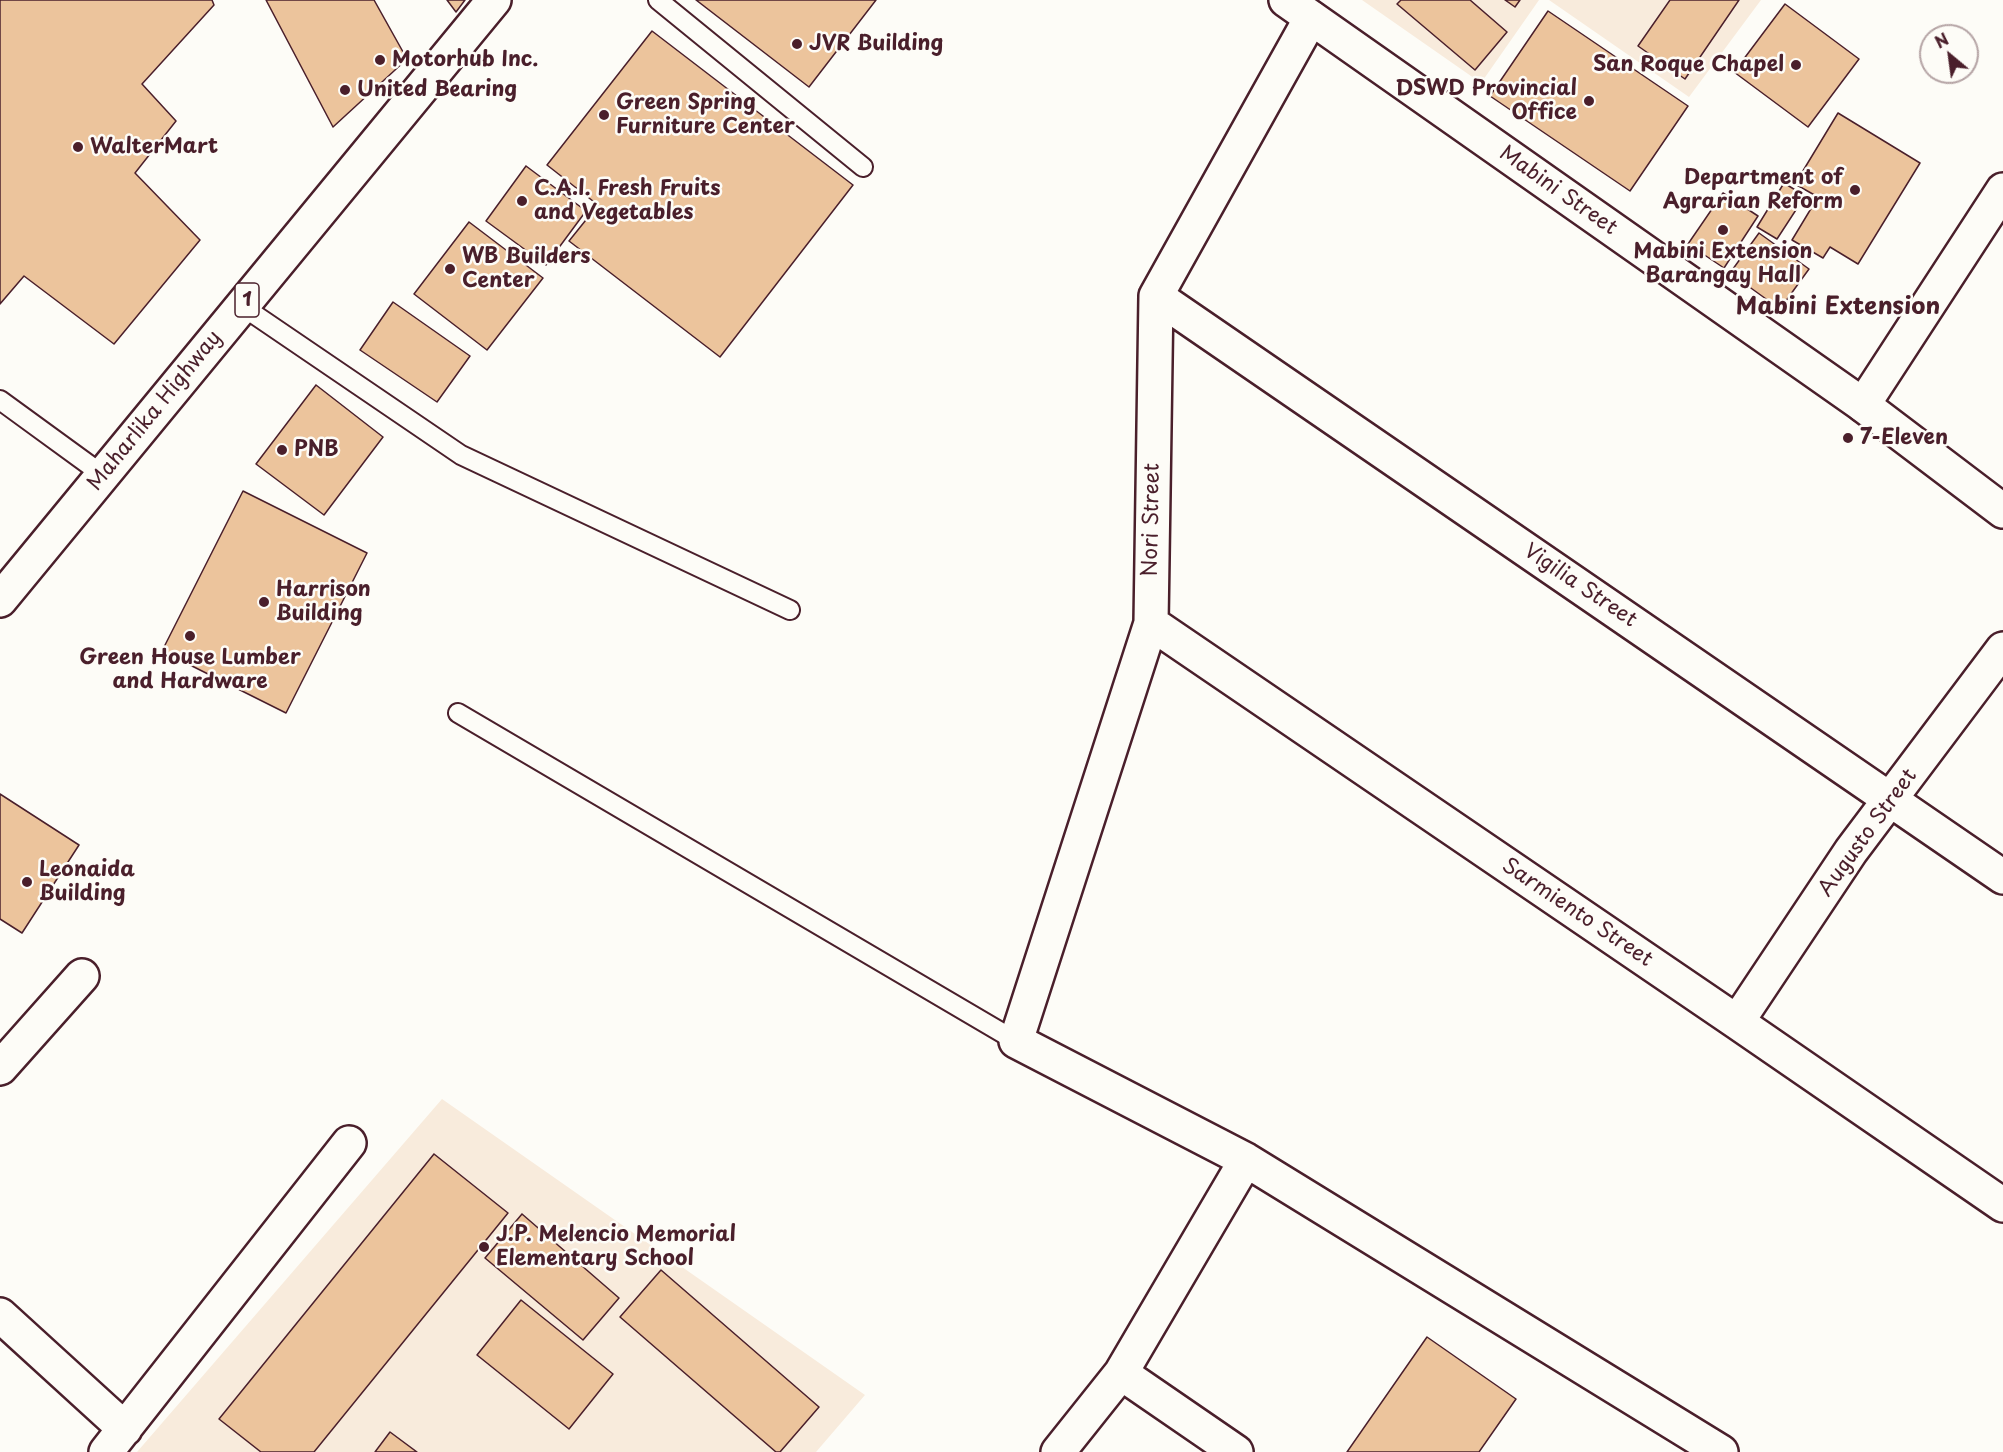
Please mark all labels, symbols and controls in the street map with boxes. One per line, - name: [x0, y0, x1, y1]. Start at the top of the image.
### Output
- north arrow: [1919, 24, 1979, 84]
- text: N: [1930, 26, 1953, 54]
- place label: JVR Building: [809, 31, 943, 57]
- marker: JVR Building: [790, 37, 804, 51]
- place label: Motorhub Inc.: [392, 47, 538, 73]
- place label: San Roque Chapel: [1593, 52, 1784, 78]
- marker: Motorhub Inc.: [373, 53, 387, 67]
- marker: San Roque Chapel: [1789, 58, 1803, 72]
- place label: DSWD Provincial Office: [1395, 76, 1577, 126]
- place label: United Bearing: [357, 77, 517, 103]
- marker: United Bearing: [338, 83, 352, 97]
- place label: Green Spring Furniture Center: [616, 90, 795, 140]
- marker: DSWD Provincial Office: [1582, 94, 1596, 108]
- marker: Green Spring Furniture Center: [597, 108, 611, 122]
- place label: WalterMart: [90, 134, 218, 160]
- marker: WalterMart: [71, 140, 85, 154]
- street label: Mabini Street: [1494, 141, 1622, 241]
- place label: Department of Agrarian Reform: [1663, 165, 1843, 215]
- place label: C.A.I. Fresh Fruits and Vegetables: [534, 176, 720, 226]
- marker: Department of Agrarian Reform: [1848, 183, 1862, 197]
- marker: C.A.I. Fresh Fruits and Vegetables: [515, 194, 529, 208]
- marker: Mabini Extension Barangay Hall: [1716, 223, 1730, 237]
- place label: Mabini Extension Barangay Hall: [1634, 239, 1812, 289]
- place label: WB Builders Center: [462, 244, 591, 294]
- marker: WB Builders Center: [443, 262, 457, 276]
- road number: 1: [235, 283, 259, 317]
- district label: Mabini Extension: [1736, 293, 1940, 321]
- street label: Maharlika Highway: [83, 326, 227, 496]
- place label: 7-Eleven: [1860, 425, 1948, 451]
- marker: 7-Eleven: [1841, 431, 1855, 445]
- place label: PNB: [294, 437, 339, 463]
- marker: PNB: [275, 443, 289, 457]
- street label: Nori Street: [1138, 463, 1166, 577]
- street label: Vigilia Street: [1519, 539, 1641, 633]
- place label: Harrison Building: [276, 577, 371, 627]
- marker: Harrison Building: [257, 595, 271, 609]
- marker: Green House Lumber and Hardware: [183, 629, 197, 643]
- place label: Green House Lumber and Hardware: [79, 645, 301, 695]
- street label: Augusto Street: [1813, 764, 1923, 902]
- street label: Sarmiento Street: [1497, 853, 1657, 973]
- place label: Leonaida Building: [39, 857, 135, 907]
- marker: Leonaida Building: [20, 875, 34, 889]
- place label: J.P. Melencio Memorial Elementary School: [496, 1222, 736, 1272]
- marker: J.P. Melencio Memorial Elementary School: [477, 1240, 491, 1254]

